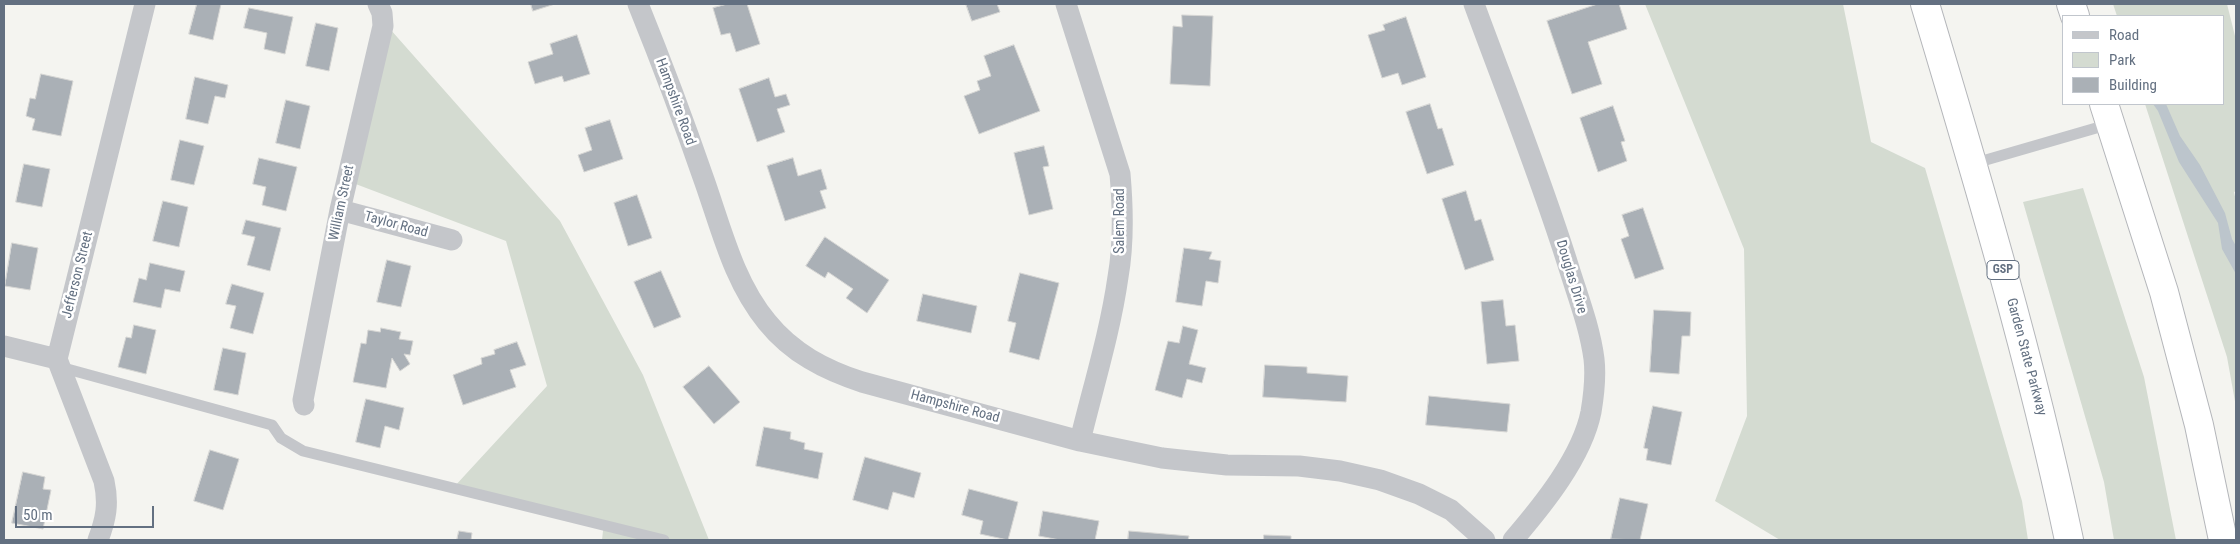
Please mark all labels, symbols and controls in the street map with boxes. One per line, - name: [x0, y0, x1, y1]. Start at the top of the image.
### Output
- legend: [2062, 15, 2225, 105]
- text: Road: [2109, 26, 2139, 44]
- text: Park: [2109, 51, 2136, 69]
- street label: Hampshire Road: [652, 56, 698, 148]
- text: Building: [2109, 76, 2157, 94]
- street label: William Street: [326, 164, 358, 242]
- street label: Salem Road: [1112, 188, 1128, 254]
- street label: Taylor Road: [363, 209, 429, 241]
- street label: Jefferson Street: [59, 230, 97, 320]
- street label: Douglas Drive: [1552, 238, 1590, 316]
- road number: GSP: [1987, 260, 2019, 280]
- street label: Garden State Parkway: [2002, 296, 2050, 418]
- street label: Hampshire Road: [909, 387, 1001, 427]
- scale bar: [18, 496, 156, 528]
- text: 50 m: [23, 506, 53, 524]

